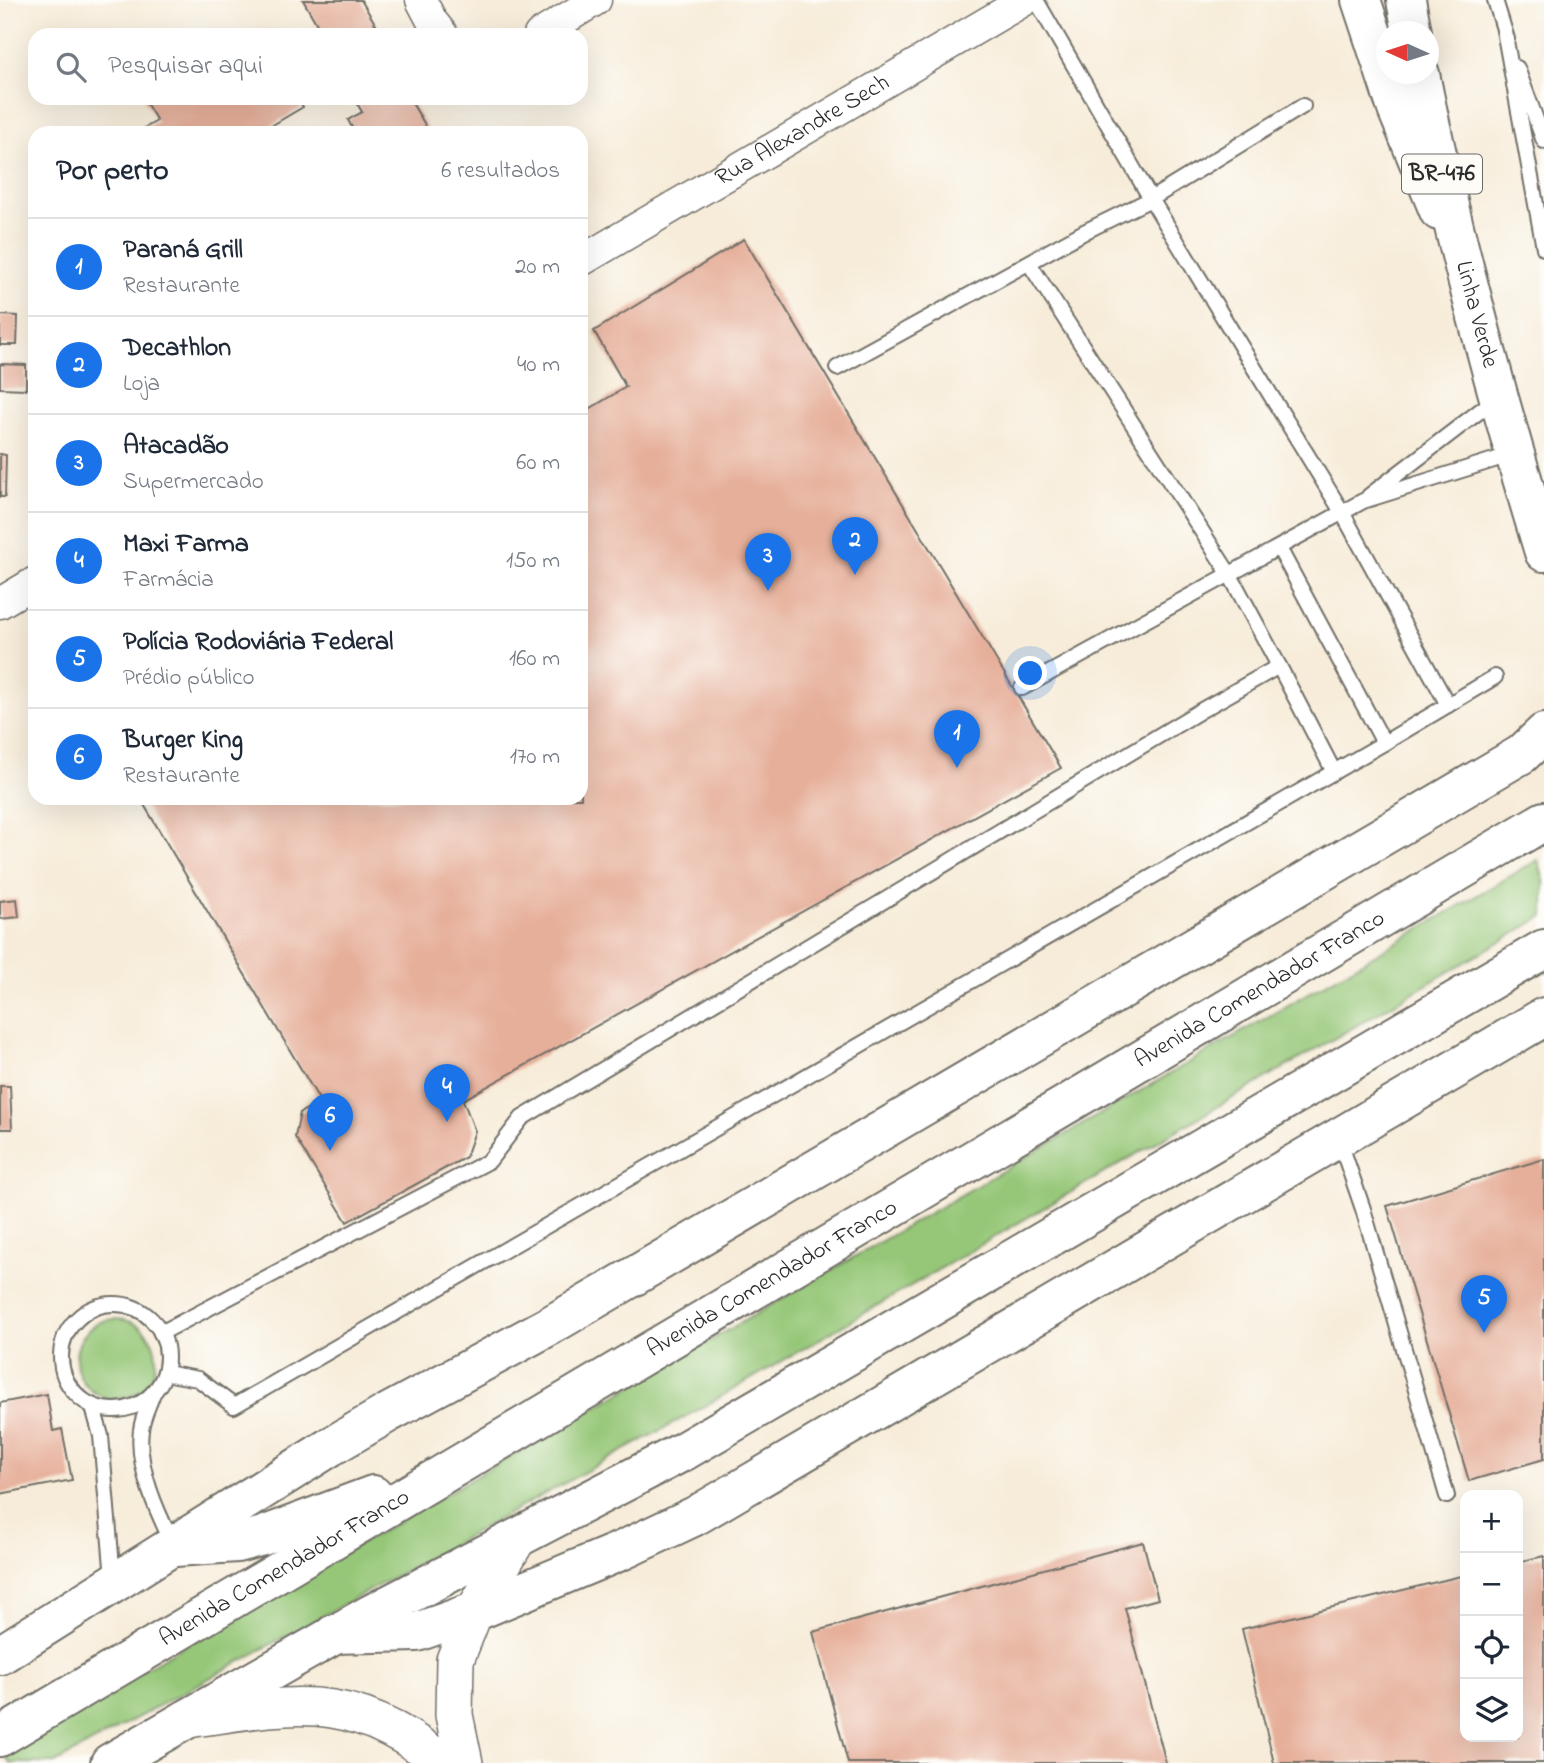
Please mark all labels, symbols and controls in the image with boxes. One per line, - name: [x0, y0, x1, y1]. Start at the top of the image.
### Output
- north arrow: [1376, 21, 1439, 84]
- search box: [28, 28, 588, 105]
- icon: search: [52, 48, 90, 86]
- text: Pesquisar aqui: [108, 48, 263, 86]
- street label: Rua Alexandre Sech: [709, 66, 896, 196]
- text: Por perto: [56, 150, 169, 194]
- road number: BR-476: [1402, 154, 1482, 194]
- text: 6 resultados: [441, 155, 560, 188]
- text: Paraná Grill: [123, 232, 243, 270]
- text: 1: [75, 251, 83, 284]
- text: 20 m: [515, 251, 560, 284]
- street label: Linha Verde: [1446, 257, 1507, 372]
- text: Restaurante: [123, 270, 240, 303]
- text: Decathlon: [123, 330, 231, 368]
- text: 2: [73, 349, 85, 382]
- text: 40 m: [517, 349, 560, 382]
- text: Loja: [123, 368, 160, 401]
- text: Atacadão: [123, 428, 229, 466]
- text: 3: [74, 447, 84, 480]
- text: 60 m: [516, 447, 560, 480]
- text: Supermercado: [123, 466, 264, 499]
- pin: 2: [832, 517, 878, 575]
- text: Maxi Farma: [123, 526, 249, 564]
- pin: 3: [745, 533, 791, 591]
- text: 4: [74, 545, 84, 578]
- text: 150 m: [506, 545, 560, 578]
- text: Farmácia: [123, 564, 214, 597]
- text: Polícia Rodoviária Federal: [123, 624, 393, 662]
- text: 5: [72, 643, 86, 676]
- text: 160 m: [509, 643, 560, 676]
- your location: [1013, 656, 1047, 690]
- text: Prédio público: [123, 662, 254, 695]
- pin: 1: [934, 710, 980, 768]
- text: Burger King: [123, 722, 243, 760]
- text: 6: [74, 741, 84, 774]
- text: 170 m: [510, 741, 560, 774]
- text: Restaurante: [123, 760, 240, 793]
- street label: Avenida Comendador Franco: [1128, 901, 1392, 1078]
- pin: 4: [424, 1064, 470, 1122]
- pin: 6: [307, 1093, 353, 1151]
- street label: Avenida Comendador Franco: [640, 1191, 904, 1367]
- pin: 5: [1461, 1275, 1507, 1333]
- street label: Avenida Comendador Franco: [153, 1480, 417, 1656]
- map controls: [1460, 1490, 1523, 1742]
- button: +: [1460, 1490, 1523, 1553]
- button: −: [1460, 1553, 1523, 1616]
- button: locate: [1460, 1616, 1523, 1679]
- button: layers: [1460, 1679, 1523, 1742]

